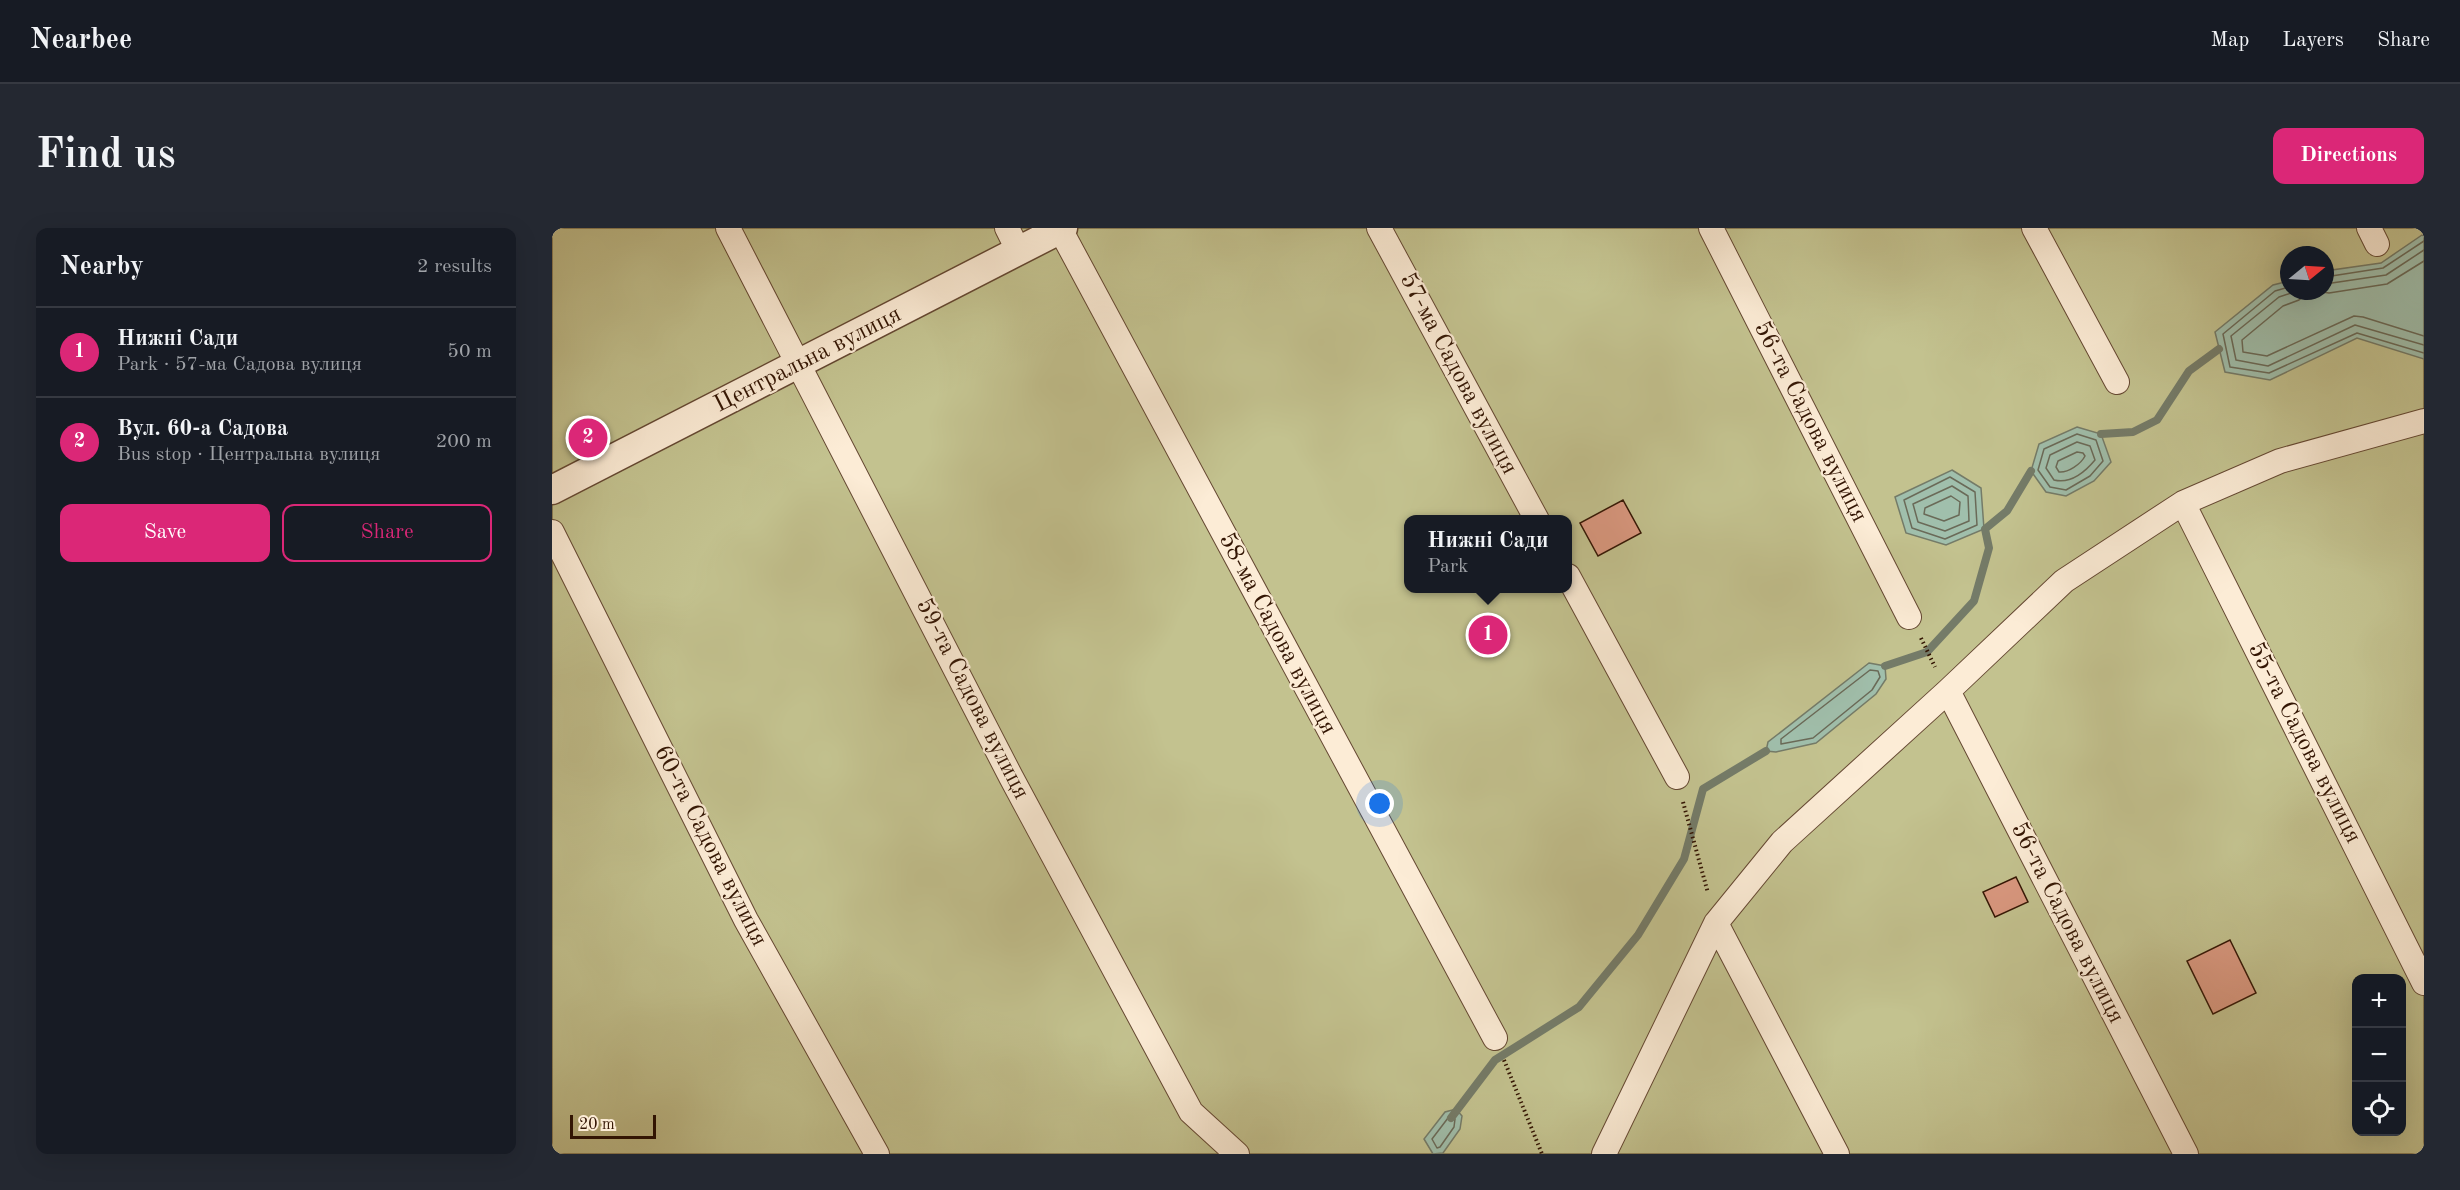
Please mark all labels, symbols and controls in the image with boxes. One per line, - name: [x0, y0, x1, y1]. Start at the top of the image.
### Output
- text: Nearbee: [30, 27, 132, 55]
- text: Map: [2210, 30, 2249, 51]
- text: Layers: [2282, 30, 2344, 51]
- text: Share: [2377, 30, 2430, 51]
- button: Directions: [2273, 128, 2424, 184]
- text: Find us: [36, 135, 175, 177]
- north arrow: [2280, 246, 2334, 300]
- text: Nearby: [60, 254, 144, 280]
- text: 2 results: [417, 257, 492, 277]
- street label: 57-ма Садова вулиця: [1395, 269, 1521, 479]
- street label: Центральна вулиця: [711, 302, 905, 418]
- street label: 56-та Садова вулиця: [1749, 318, 1871, 526]
- text: Нижні Сади: [117, 328, 238, 350]
- text: 1: [74, 342, 85, 362]
- text: 50 m: [447, 342, 492, 362]
- text: Park · 57-ма Садова вулиця: [117, 355, 362, 375]
- pin: 2: [568, 416, 608, 460]
- text: Вул. 60-а Садова: [117, 418, 288, 440]
- text: 2: [74, 432, 85, 452]
- text: 200 m: [436, 432, 492, 452]
- text: Bus stop · Центральна вулиця: [117, 445, 380, 465]
- button: Save: [60, 504, 270, 562]
- button: Share: [282, 504, 492, 562]
- popup: [1404, 515, 1572, 593]
- street label: 58-ма Садова вулиця: [1214, 529, 1340, 739]
- text: Нижні Сади: [1427, 530, 1549, 552]
- text: Park: [1427, 557, 1469, 577]
- street label: 59-та Садова вулиця: [911, 595, 1033, 803]
- pin: 1: [1468, 612, 1508, 658]
- street label: 55-та Садова вулиця: [2243, 639, 2365, 847]
- street label: 60-та Садова вулиця: [649, 742, 771, 950]
- your location: [1365, 789, 1394, 818]
- street label: 56-та Садова вулиця: [2006, 819, 2128, 1027]
- map controls: [2352, 974, 2406, 1136]
- button: +: [2352, 974, 2406, 1028]
- button: −: [2352, 1028, 2406, 1082]
- button: locate: [2352, 1082, 2406, 1136]
- scale bar: [570, 1112, 656, 1140]
- text: 20 m: [579, 1117, 615, 1133]

